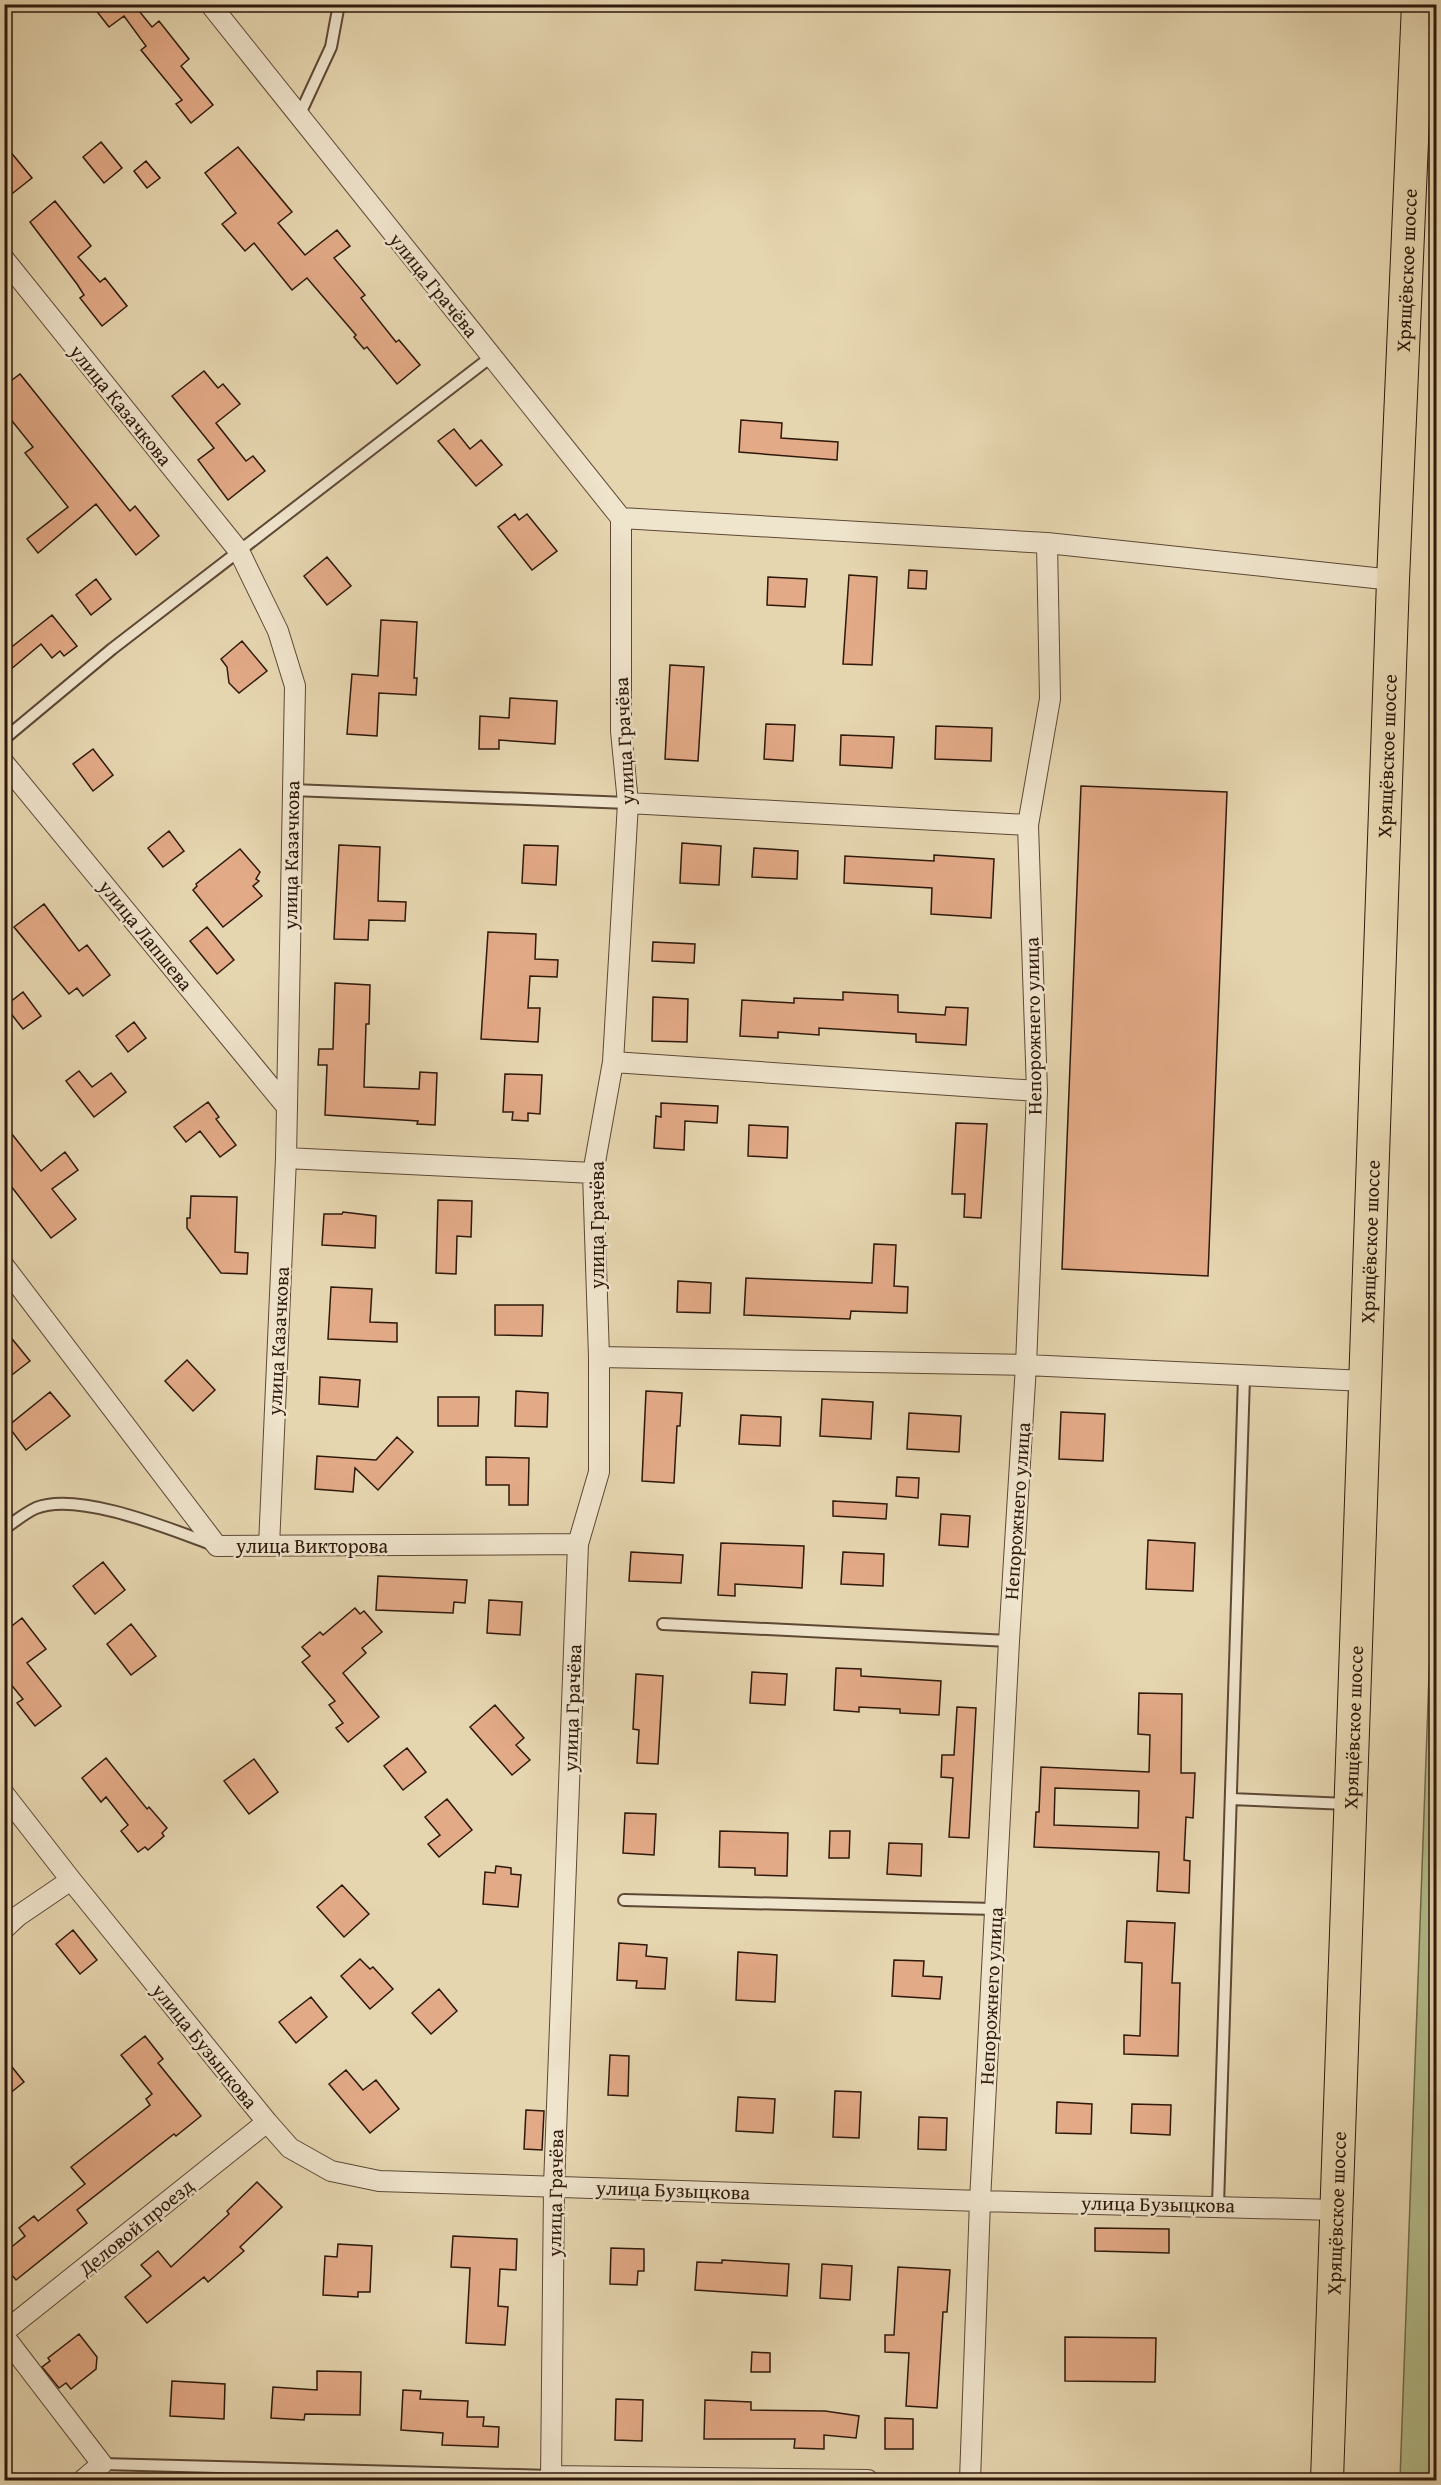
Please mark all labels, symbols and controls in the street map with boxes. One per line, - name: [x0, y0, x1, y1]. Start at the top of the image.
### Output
- street label: Хрящёвское шоссе: [1388, 188, 1424, 353]
- street label: улица Грачёва: [382, 225, 486, 344]
- street label: улица Казачкова: [63, 337, 180, 472]
- street label: Хрящёвское шоссе: [1369, 674, 1404, 838]
- street label: улица Грачёва: [606, 676, 641, 807]
- street label: улица Казачкова: [275, 780, 306, 931]
- street label: улица Лапшева: [92, 872, 201, 997]
- street label: Непорожнего улица: [1016, 936, 1049, 1115]
- street label: Хрящёвское шоссе: [1352, 1159, 1387, 1324]
- street label: улица Грачёва: [582, 1161, 611, 1290]
- street label: улица Казачкова: [259, 1265, 296, 1417]
- street label: Непорожнего улица: [996, 1421, 1037, 1601]
- street label: улица Викторова: [235, 1531, 389, 1560]
- street label: улица Грачёва: [555, 1643, 588, 1773]
- street label: Хрящёвское шоссе: [1335, 1645, 1370, 1810]
- street label: Непорожнего улица: [971, 1906, 1010, 2086]
- street label: улица Бузыцкова: [145, 1976, 265, 2115]
- street label: улица Грачёва: [539, 2128, 570, 2258]
- street label: Хрящёвское шоссе: [1318, 2131, 1353, 2295]
- street label: Деловой проезд: [71, 2171, 200, 2283]
- street label: улица Бузыцкова: [595, 2172, 751, 2207]
- street label: улица Бузыцкова: [1080, 2188, 1236, 2219]

